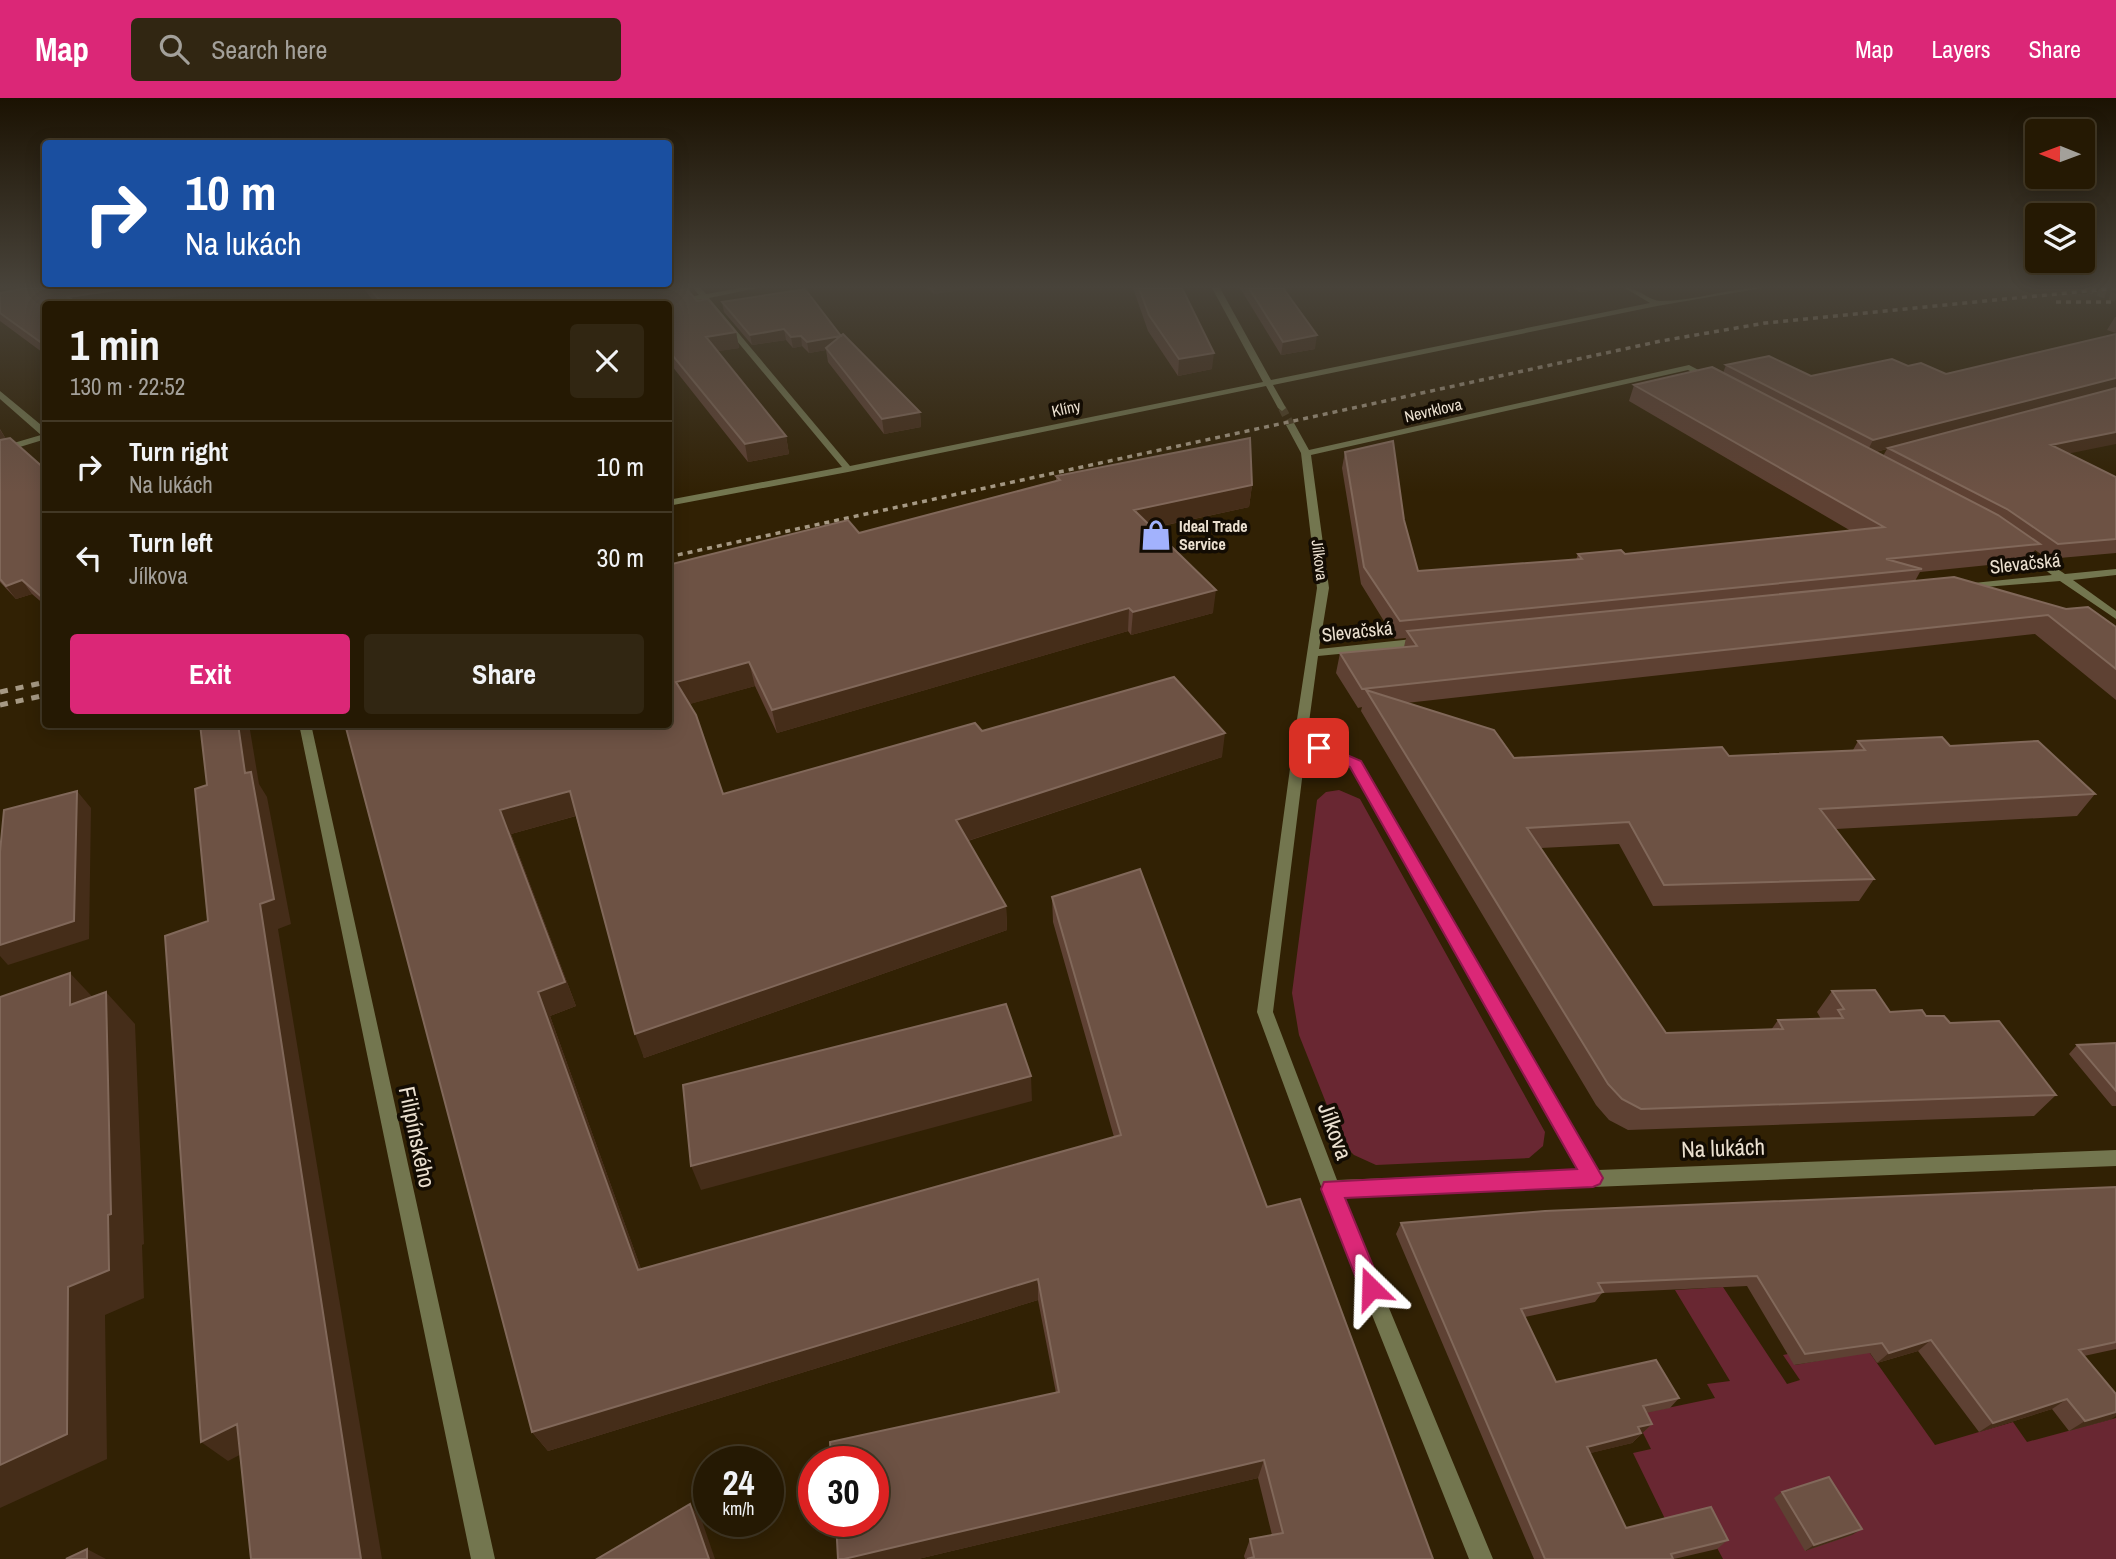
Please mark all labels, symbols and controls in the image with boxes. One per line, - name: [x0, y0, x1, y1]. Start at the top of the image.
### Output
- search box: [131, 18, 621, 81]
- text: Map: [35, 27, 89, 71]
- icon: search: [155, 30, 193, 68]
- text: Search here: [211, 32, 327, 67]
- text: Map: [1855, 33, 1893, 65]
- text: Layers: [1931, 33, 1990, 65]
- text: Share: [2028, 33, 2081, 65]
- north arrow: [2025, 119, 2095, 189]
- map controls: [2025, 119, 2095, 273]
- text: 10 m: [185, 159, 277, 225]
- icon: right: [70, 168, 161, 259]
- button: layers: [2025, 203, 2095, 273]
- text: Na lukách: [185, 222, 302, 265]
- text: 1 min: [70, 317, 160, 373]
- button: close: [570, 324, 644, 398]
- text: 130 m · 22:52: [70, 371, 185, 402]
- street label: Nevrklova: [1402, 393, 1465, 427]
- street label: Klíny: [1049, 394, 1083, 422]
- text: Turn right: [129, 434, 228, 469]
- icon: right: [70, 448, 108, 486]
- text: 10 m: [597, 449, 644, 484]
- text: Na lukách: [129, 469, 213, 500]
- place label: Ideal Trade Service: [1179, 515, 1248, 555]
- shop icon: Ideal Trade Service: [1139, 518, 1173, 552]
- text: Turn left: [129, 525, 213, 560]
- street label: Jílkova: [1307, 538, 1333, 582]
- icon: left: [70, 539, 108, 577]
- text: 30 m: [597, 540, 644, 575]
- street label: Slevačská: [1988, 546, 2062, 580]
- text: Jílkova: [129, 560, 188, 591]
- street label: Slevačská: [1320, 614, 1394, 648]
- button: Exit: [70, 634, 350, 714]
- button: Share: [364, 634, 644, 714]
- pin: [1289, 718, 1349, 778]
- icon: arrive: [1300, 729, 1338, 767]
- street label: Filipínského: [392, 1083, 443, 1190]
- street label: Jílkova: [1311, 1098, 1360, 1164]
- street label: Na lukách: [1681, 1131, 1765, 1164]
- position arrow: [1334, 1251, 1408, 1325]
- speed limit sign: 30: [798, 1446, 889, 1537]
- text: 24: [723, 1459, 754, 1506]
- text: km/h: [723, 1496, 755, 1521]

